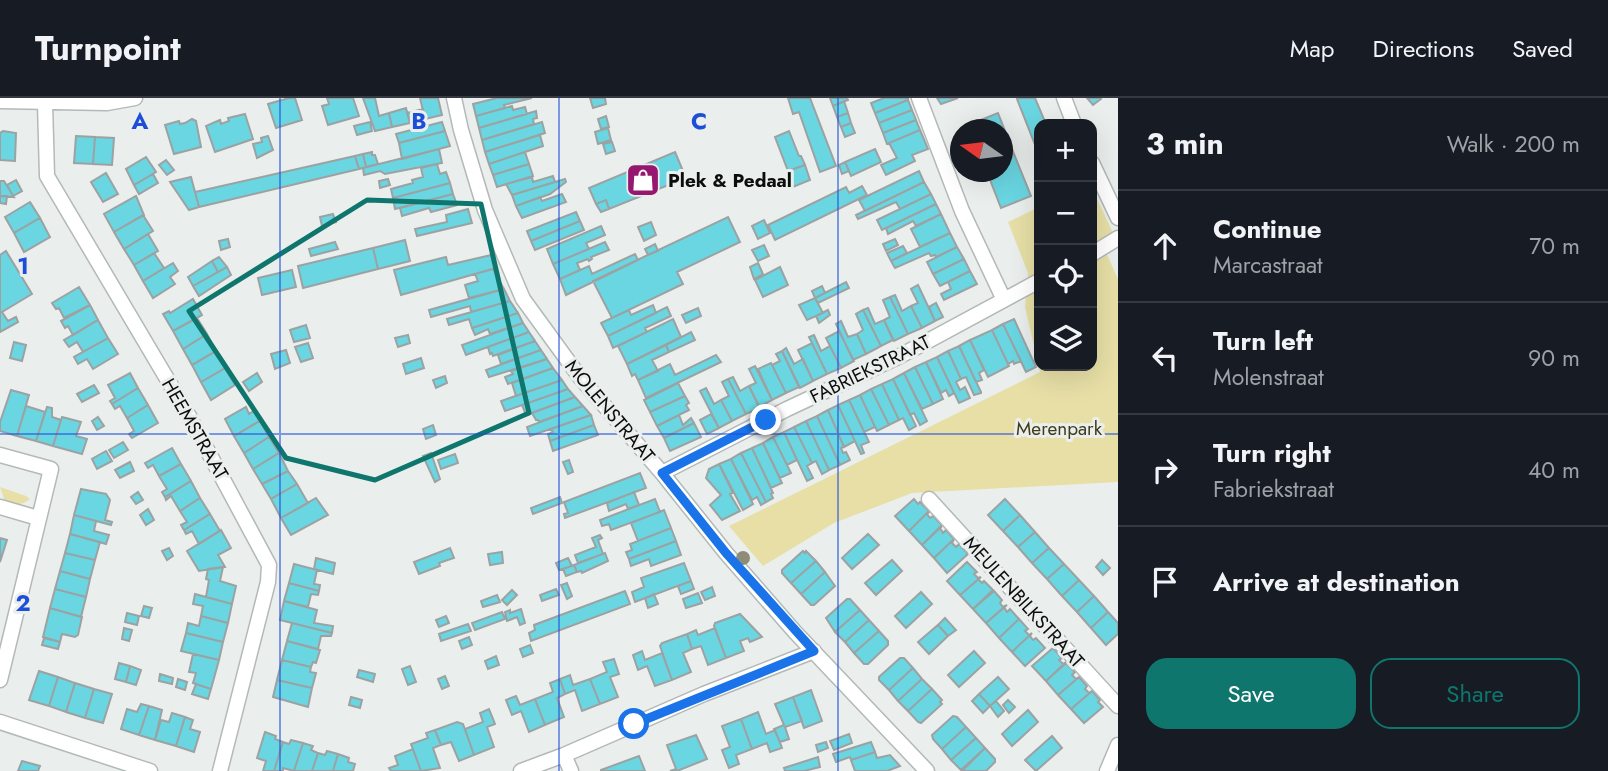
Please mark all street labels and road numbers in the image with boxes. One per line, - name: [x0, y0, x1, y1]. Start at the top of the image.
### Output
- street label: FABRIEKSTRAAT: [805, 328, 935, 410]
- street label: MOLENSTRAAT: [559, 354, 661, 469]
- street label: HEEMSTRAAT: [155, 373, 235, 485]
- street label: MEULENBILKSTRAAT: [957, 530, 1091, 674]

